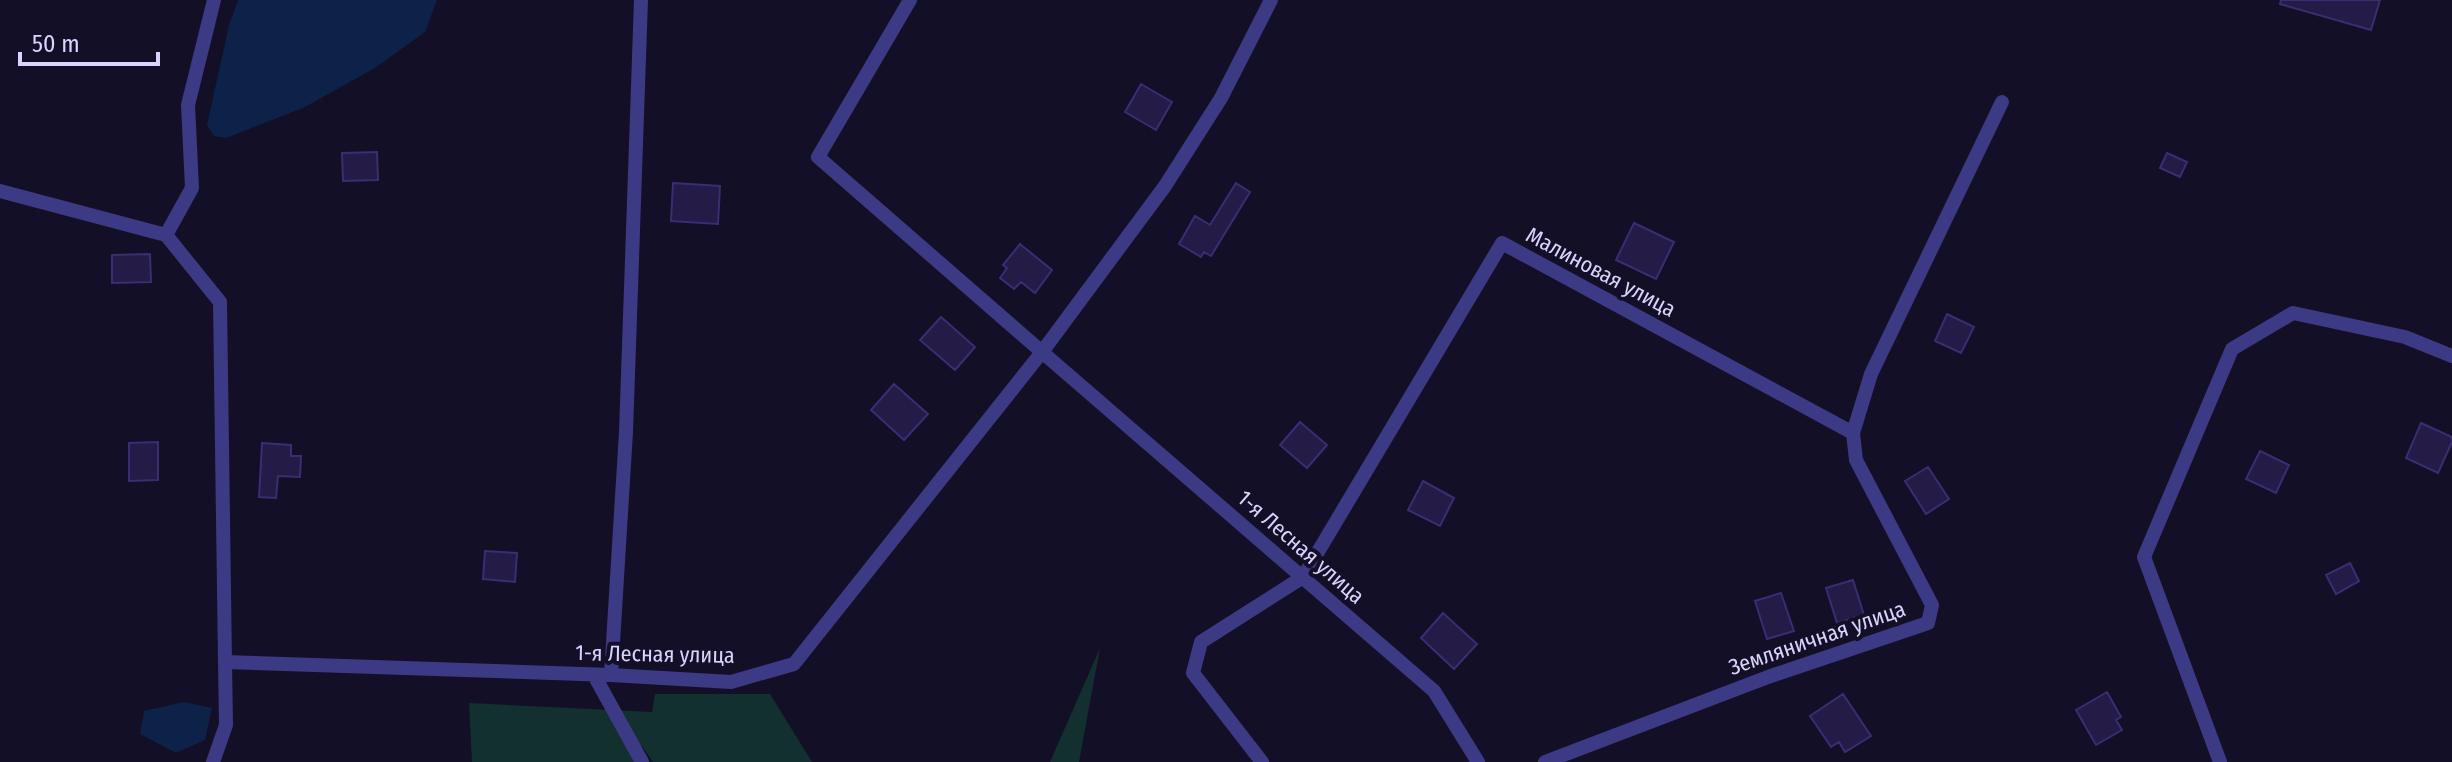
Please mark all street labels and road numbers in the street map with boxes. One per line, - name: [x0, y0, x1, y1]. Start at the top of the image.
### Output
- street label: Малиновая улица: [1522, 221, 1680, 323]
- street label: 1-я Лесная улица: [1232, 485, 1370, 609]
- street label: Земляничная улица: [1725, 595, 1909, 681]
- street label: 1-я Лесная улица: [575, 639, 735, 669]

